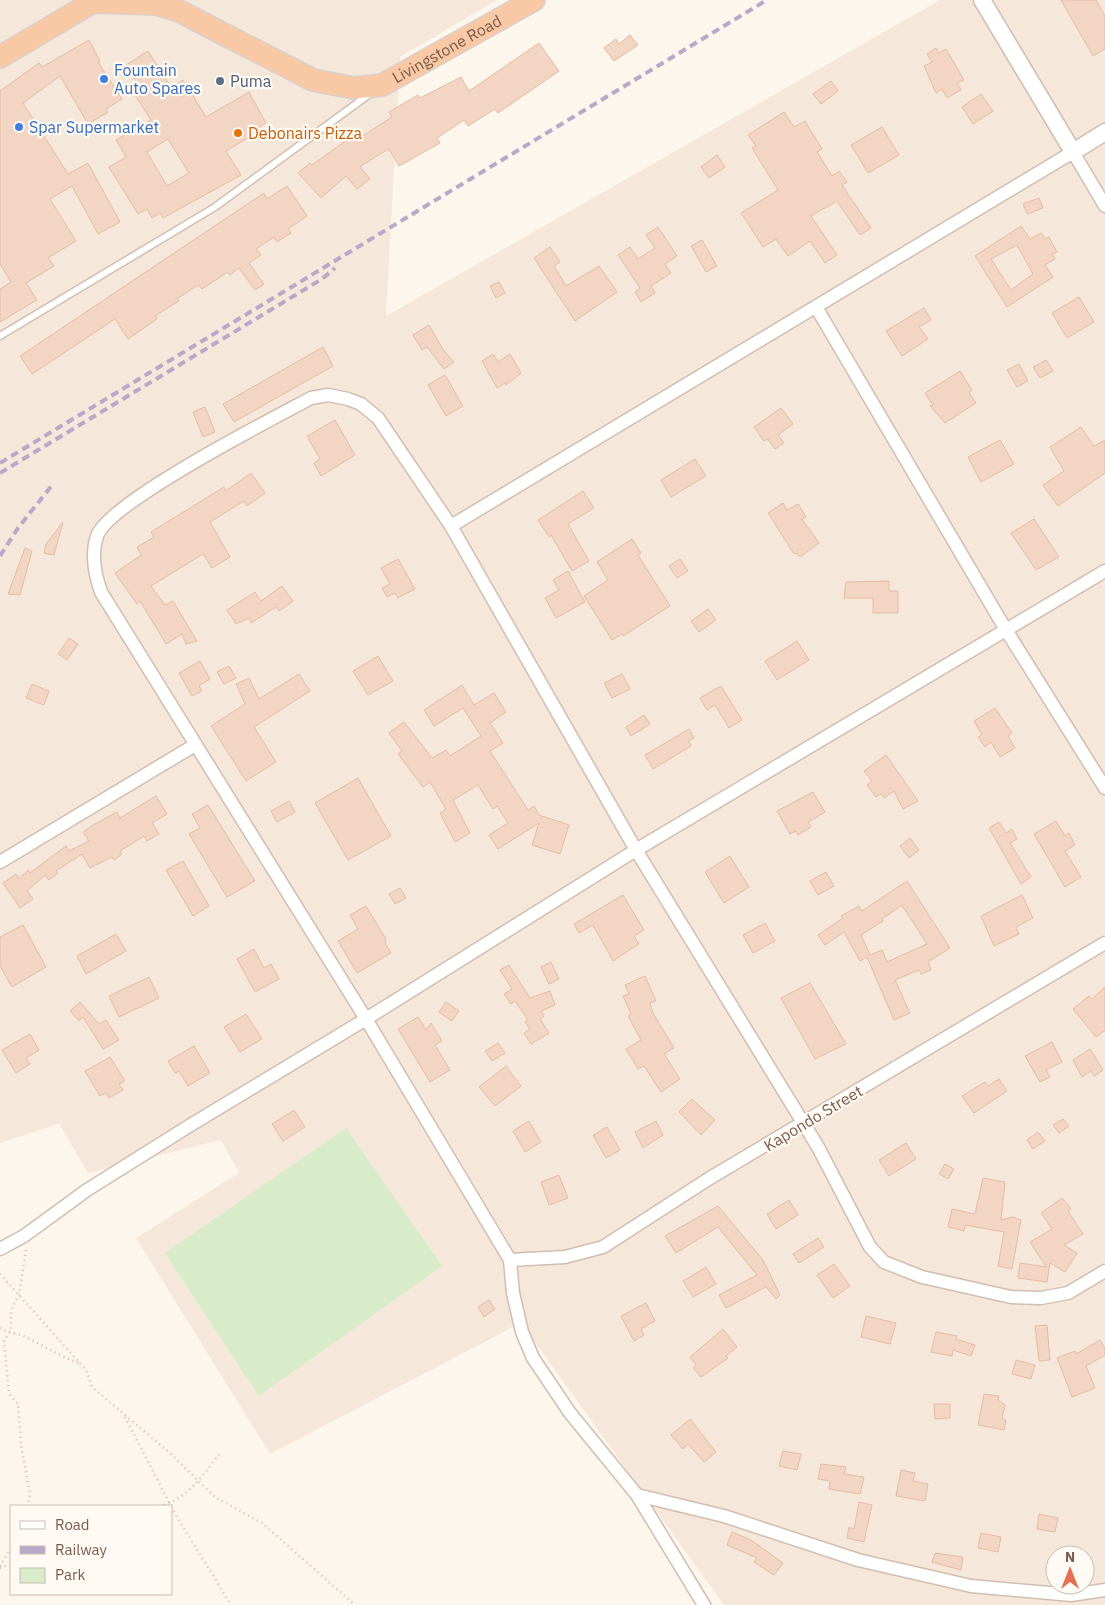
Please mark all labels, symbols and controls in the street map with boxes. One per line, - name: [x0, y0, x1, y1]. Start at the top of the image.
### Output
- street label: Livingstone Road: [389, 10, 505, 87]
- place label: Fountain Auto Spares: [114, 60, 201, 98]
- place label: Puma: [230, 71, 272, 91]
- marker: Fountain Auto Spares: [98, 73, 110, 85]
- marker: Puma: [214, 75, 226, 87]
- place label: Spar Supermarket: [29, 117, 159, 137]
- marker: Spar Supermarket: [13, 121, 25, 133]
- place label: Debonairs Pizza: [248, 123, 362, 143]
- marker: Debonairs Pizza: [232, 127, 244, 139]
- street label: Kapondo Street: [760, 1081, 866, 1155]
- legend: [10, 1505, 172, 1595]
- text: Road: [55, 1515, 90, 1534]
- text: Railway: [55, 1540, 108, 1559]
- north arrow: [1045, 1545, 1095, 1595]
- text: N: [1065, 1548, 1075, 1566]
- text: Park: [55, 1565, 85, 1584]

